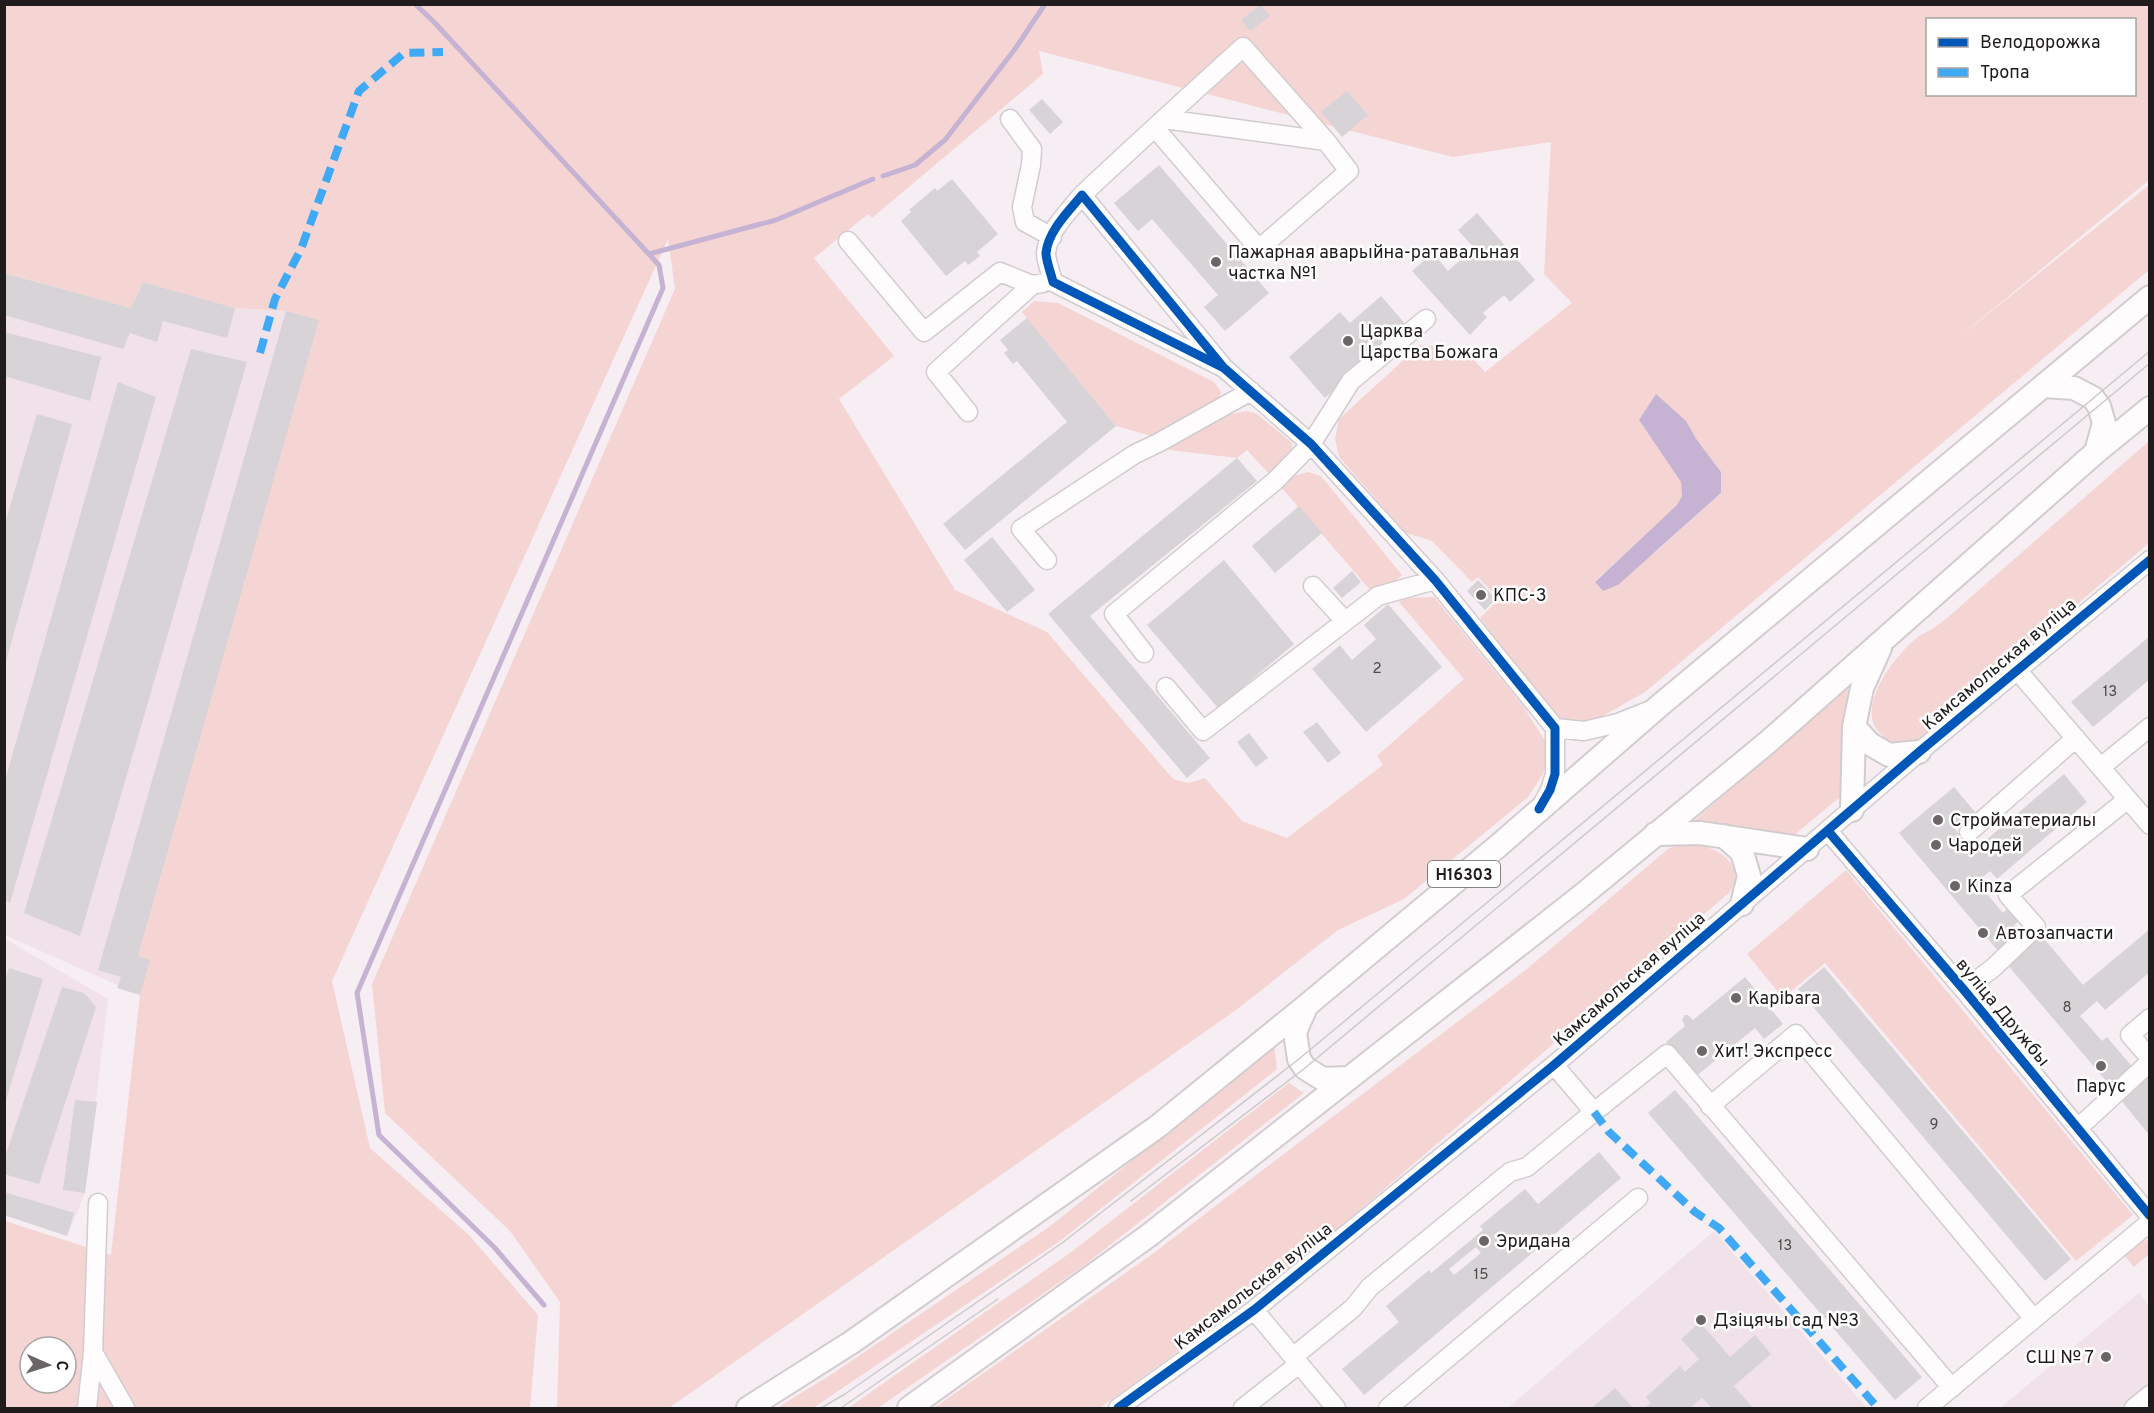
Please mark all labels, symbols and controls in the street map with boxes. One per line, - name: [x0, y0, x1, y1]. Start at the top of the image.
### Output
- legend: [1926, 18, 2136, 96]
- text: Велодорожка: [1980, 32, 2100, 55]
- text: Тропа: [1980, 62, 2029, 85]
- place label: Пажарная аварыйна-ратавальная частка №1: [1228, 242, 1519, 286]
- marker: Пажарная аварыйна-ратавальная частка №1: [1209, 255, 1223, 269]
- place label: Царква Царства Божага: [1360, 321, 1498, 365]
- marker: Царква Царства Божага: [1341, 334, 1355, 348]
- place label: КПС-3: [1493, 585, 1547, 608]
- marker: КПС-3: [1474, 588, 1488, 602]
- street label: Камсамольская вуліца: [1918, 594, 2082, 736]
- house number: 2: [1372, 660, 1382, 679]
- house number: 13: [2103, 683, 2117, 702]
- place label: Стройматериалы: [1950, 810, 2096, 833]
- marker: Стройматериалы: [1931, 813, 1945, 827]
- place label: Чародей: [1948, 835, 2022, 858]
- marker: Чародей: [1929, 838, 1943, 852]
- road number: Н16303: [1428, 861, 1500, 887]
- place label: Kinza: [1967, 876, 2012, 899]
- marker: Kinza: [1948, 879, 1962, 893]
- street label: Камсамольская вуліца: [1549, 908, 1711, 1053]
- place label: Автозапчасти: [1995, 923, 2114, 946]
- marker: Автозапчасти: [1976, 926, 1990, 940]
- street label: вуліца Дружбы: [1950, 954, 2054, 1072]
- place label: Kapibara: [1748, 988, 1820, 1011]
- marker: Kapibara: [1729, 991, 1743, 1005]
- house number: 8: [2062, 999, 2072, 1018]
- place label: Хит! Экспресс: [1714, 1041, 1832, 1064]
- marker: Хит! Экспресс: [1695, 1044, 1709, 1058]
- marker: Парус: [2094, 1059, 2108, 1073]
- place label: Парус: [2076, 1076, 2126, 1099]
- house number: 9: [1930, 1116, 1938, 1135]
- street label: Камсамольская вуліца: [1170, 1218, 1338, 1356]
- place label: Эридана: [1496, 1231, 1570, 1254]
- marker: Эридана: [1477, 1234, 1491, 1248]
- house number: 13: [1778, 1237, 1792, 1256]
- house number: 15: [1474, 1266, 1488, 1285]
- place label: Дзіцячы сад №3: [1713, 1310, 1859, 1333]
- marker: Дзіцячы сад №3: [1694, 1313, 1708, 1327]
- north arrow: [18, 1335, 78, 1395]
- place label: СШ № 7: [2026, 1347, 2094, 1370]
- marker: СШ № 7: [2099, 1350, 2113, 1364]
- text: С: [51, 1360, 71, 1371]

